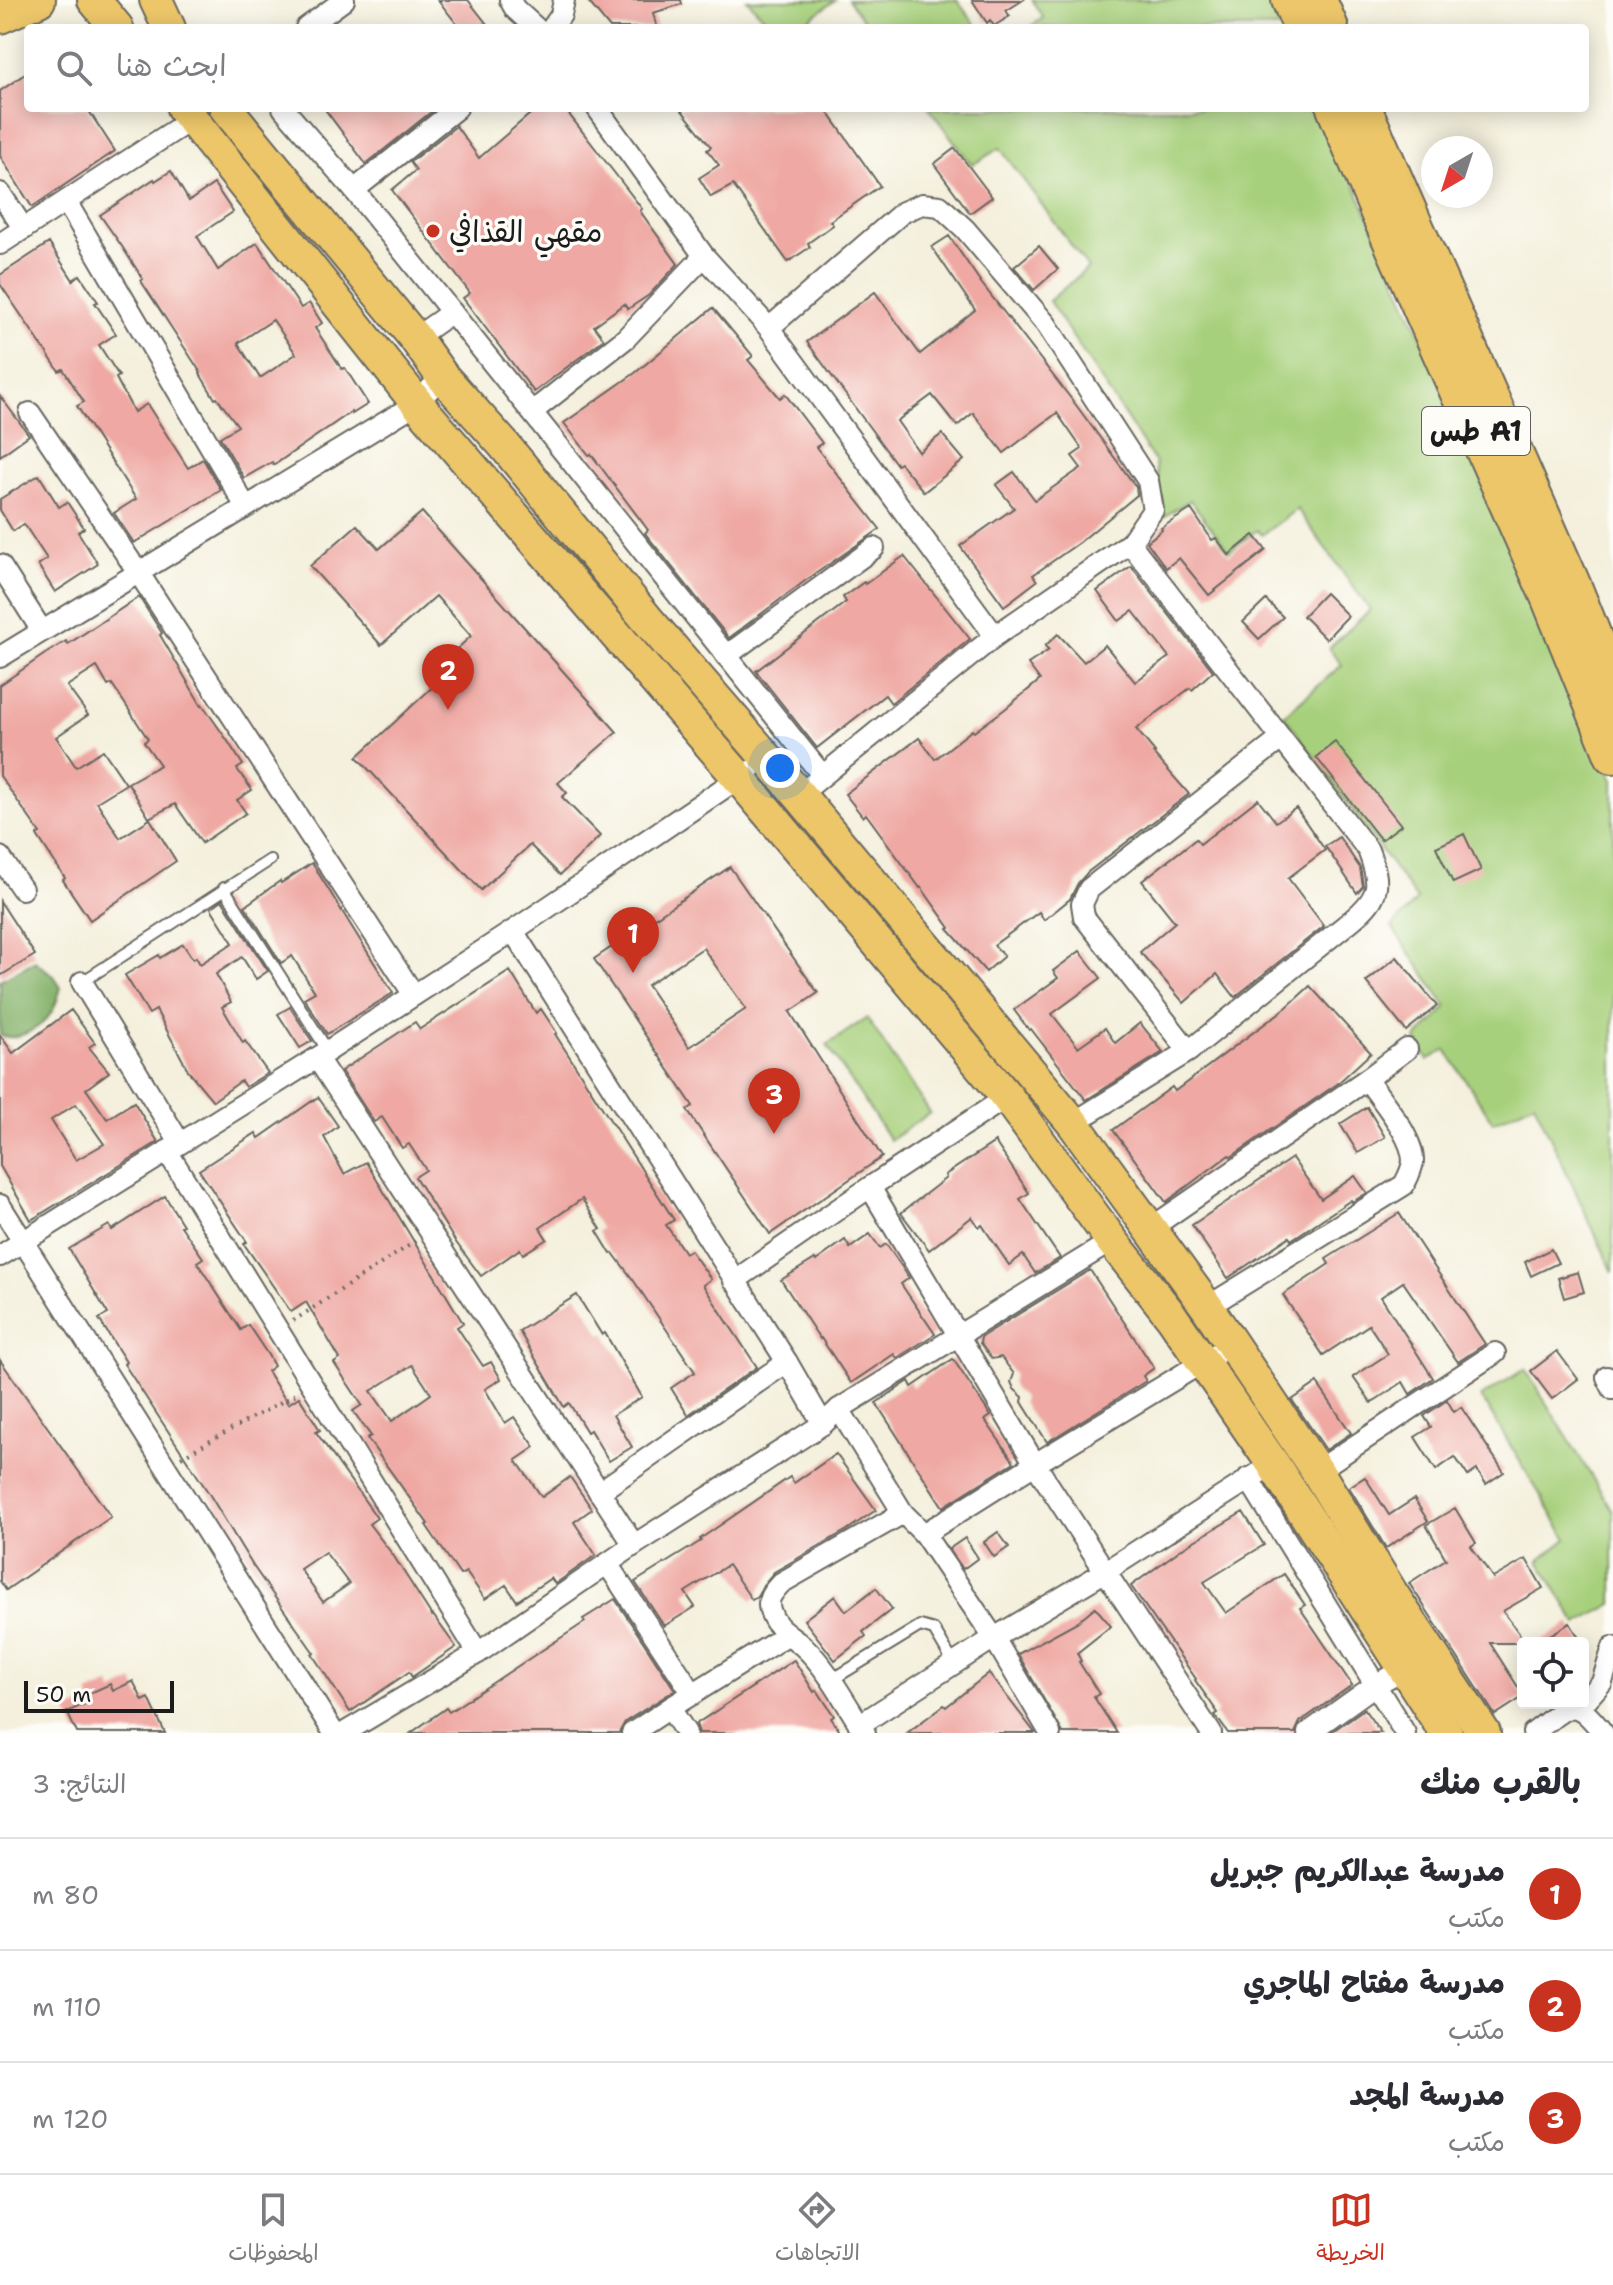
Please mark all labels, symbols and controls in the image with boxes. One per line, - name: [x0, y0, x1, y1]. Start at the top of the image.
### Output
- search box: [24, 24, 1589, 112]
- text: ابحث هنا: [116, 45, 227, 86]
- icon: search: [52, 46, 96, 90]
- north arrow: [1421, 136, 1493, 208]
- place label: مقهي القذافي: [449, 211, 603, 258]
- marker: مقهي القذافي: [424, 222, 442, 240]
- road number: طس A1: [1422, 407, 1530, 455]
- pin: 2: [422, 644, 474, 710]
- your location: [760, 748, 800, 788]
- pin: 1: [607, 907, 659, 973]
- pin: 3: [748, 1068, 800, 1134]
- map controls: [1517, 1637, 1589, 1709]
- button: locate: [1517, 1637, 1589, 1709]
- scale bar: [24, 1677, 174, 1713]
- text: 50 m: [36, 1680, 91, 1709]
- text: بالقرب منك: [1420, 1759, 1581, 1805]
- text: النتائج: 3: [32, 1766, 126, 1801]
- text: مدرسة عبدالكريم جبريل: [1210, 1850, 1505, 1891]
- text: 80 m: [32, 1877, 99, 1912]
- text: 1: [1549, 1877, 1561, 1912]
- text: مكتب: [1448, 1900, 1505, 1935]
- text: مدرسة مفتاح الماجري: [1243, 1962, 1505, 2003]
- text: 110 m: [32, 1989, 102, 2024]
- text: 2: [1546, 1989, 1564, 2024]
- text: مكتب: [1448, 2012, 1505, 2047]
- text: مدرسة المجد: [1349, 2074, 1505, 2115]
- text: 120 m: [32, 2101, 108, 2136]
- text: 3: [1546, 2101, 1564, 2136]
- text: مكتب: [1448, 2124, 1505, 2159]
- tab: المحفوظات: [228, 2188, 319, 2272]
- tab: الاتجاهات: [775, 2188, 860, 2272]
- tab: الخريطة: [1316, 2188, 1385, 2272]

